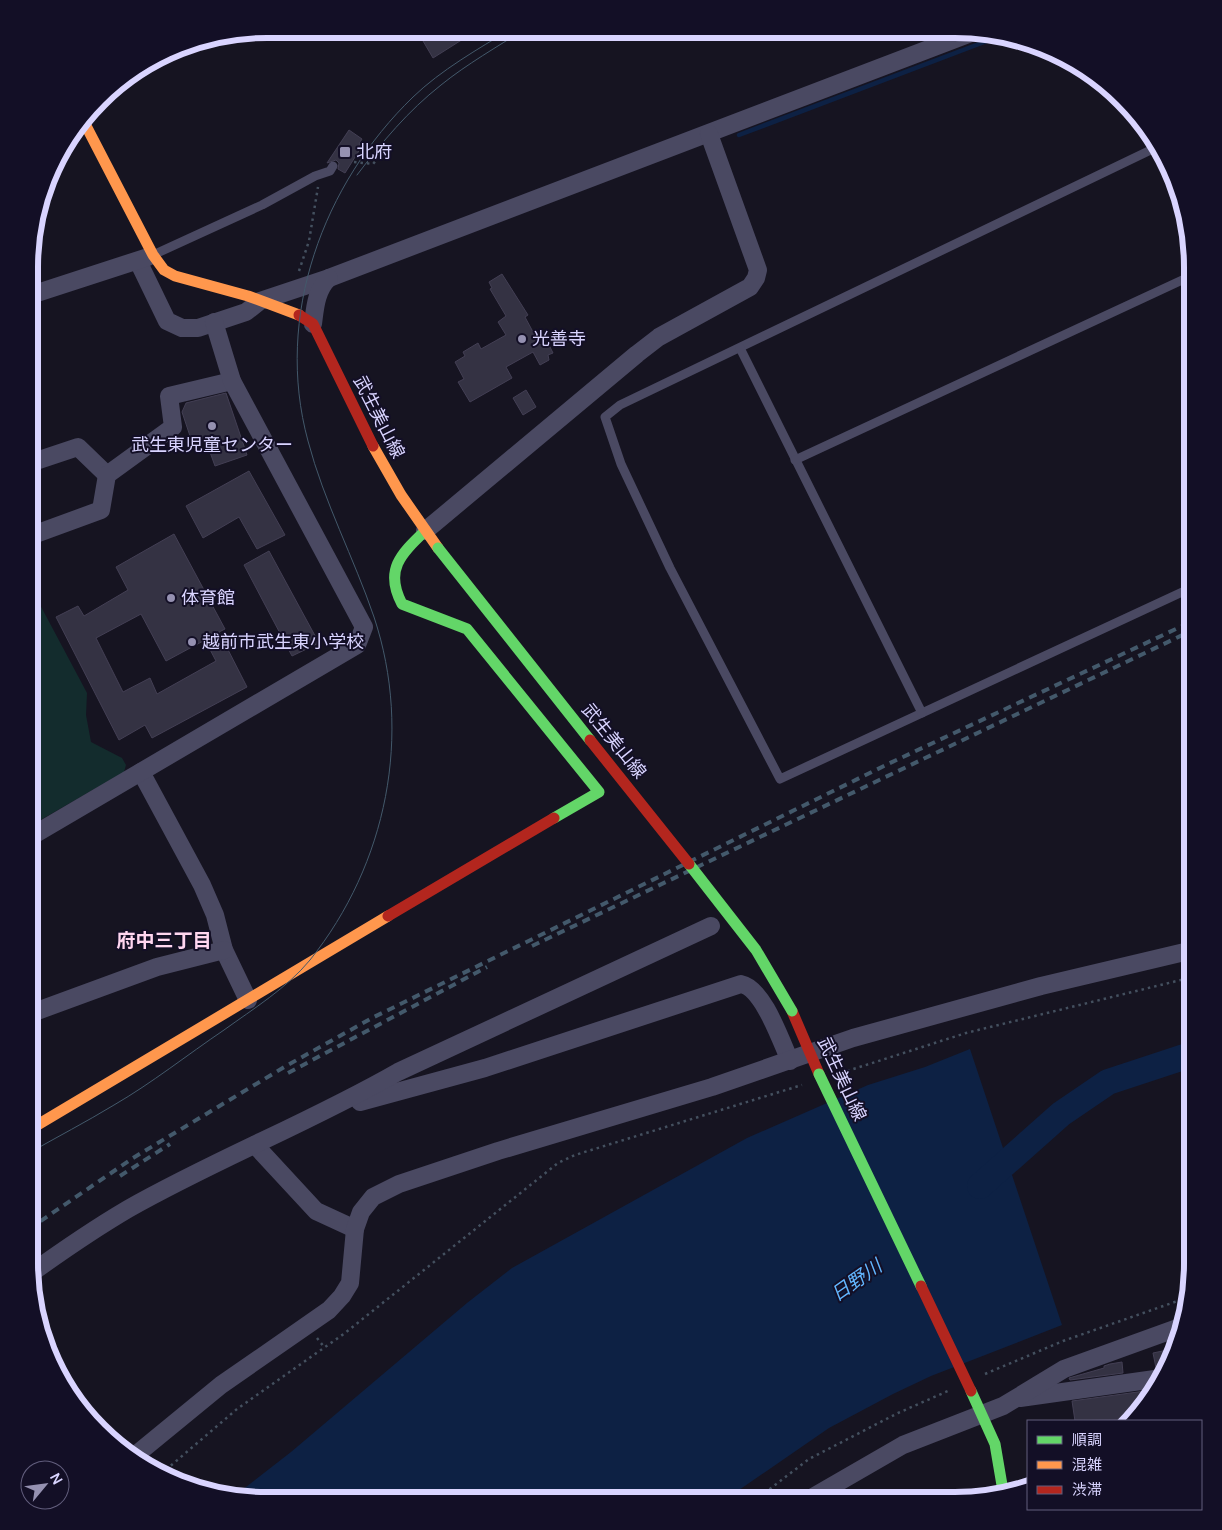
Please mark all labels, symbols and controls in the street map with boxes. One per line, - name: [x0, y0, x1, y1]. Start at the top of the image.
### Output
- place label: 北府: [356, 139, 392, 163]
- marker: 北府: [338, 145, 352, 159]
- place label: 光善寺: [532, 326, 586, 350]
- marker: 光善寺: [516, 333, 528, 345]
- street label: 武生美山線: [349, 371, 411, 462]
- marker: 武生東児童センター: [206, 420, 218, 432]
- place label: 武生東児童センター: [131, 432, 293, 456]
- place label: 体育館: [181, 585, 235, 609]
- marker: 体育館: [165, 592, 177, 604]
- place label: 越前市武生東小学校: [202, 629, 364, 653]
- marker: 越前市武生東小学校: [186, 636, 198, 648]
- street label: 武生美山線: [577, 698, 652, 783]
- district label: 府中三丁目: [116, 927, 212, 953]
- street label: 武生美山線: [813, 1033, 873, 1124]
- water label: 日野川: [825, 1252, 888, 1307]
- legend: [1027, 1420, 1202, 1510]
- text: 順調: [1072, 1429, 1102, 1450]
- text: 混雑: [1072, 1454, 1102, 1475]
- north arrow: [20, 1460, 70, 1510]
- text: N: [46, 1469, 68, 1487]
- text: 渋滞: [1072, 1479, 1102, 1500]

